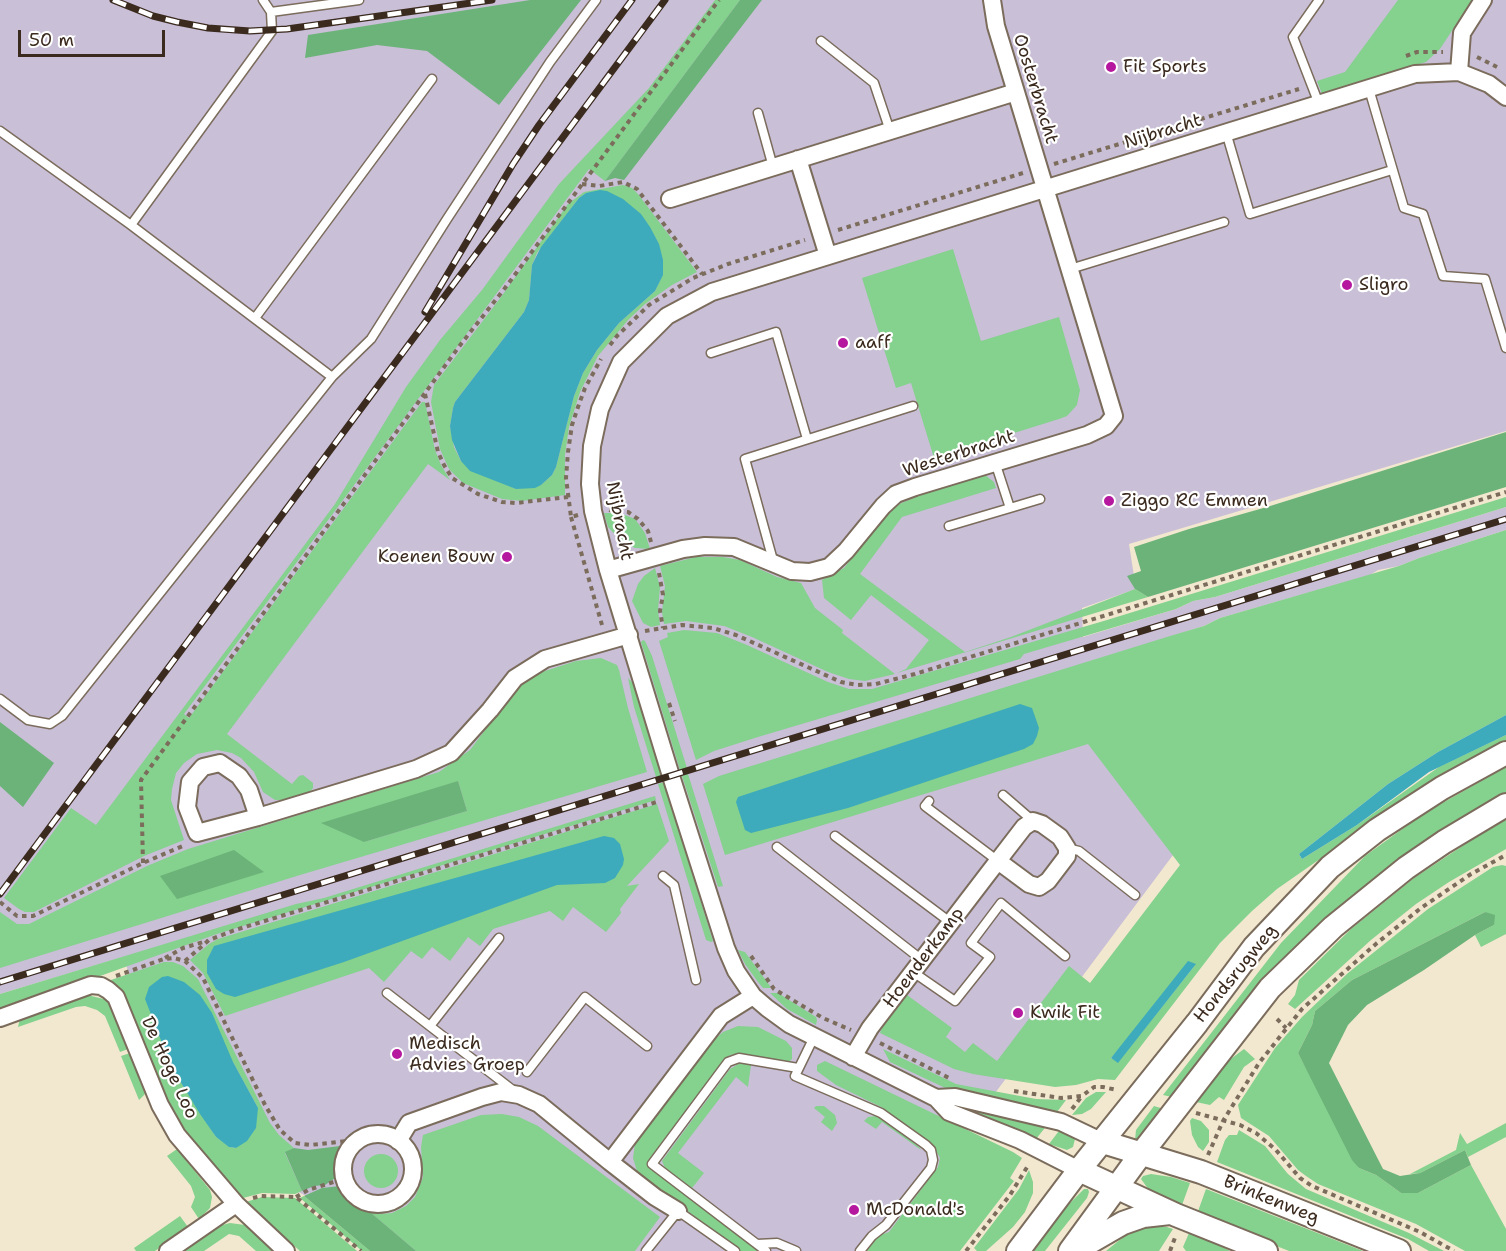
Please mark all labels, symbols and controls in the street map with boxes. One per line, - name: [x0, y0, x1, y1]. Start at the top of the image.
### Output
- scale bar: [21, 18, 168, 56]
- text: 50 m: [29, 28, 74, 52]
- street label: Oosterbracht: [1008, 31, 1062, 147]
- place label: Fit Sports: [1123, 56, 1207, 78]
- marker: Fit Sports: [1104, 60, 1118, 74]
- street label: Nijbracht: [1122, 110, 1204, 154]
- place label: Sligro: [1359, 274, 1408, 296]
- marker: Sligro: [1340, 278, 1354, 292]
- place label: aaff: [855, 332, 891, 354]
- marker: aaff: [836, 336, 850, 350]
- street label: Westerbracht: [900, 426, 1018, 482]
- street label: Nijbracht: [601, 480, 637, 562]
- place label: Ziggo RC Emmen: [1121, 490, 1268, 512]
- marker: Ziggo RC Emmen: [1102, 494, 1116, 508]
- place label: Koenen Bouw: [378, 546, 495, 568]
- marker: Koenen Bouw: [500, 550, 514, 564]
- street label: Hoenderkamp: [879, 903, 969, 1013]
- street label: Hondsrugweg: [1190, 920, 1282, 1028]
- place label: Kwik Fit: [1030, 1002, 1100, 1024]
- marker: Kwik Fit: [1011, 1006, 1025, 1020]
- street label: De Hoge Loo: [136, 1013, 202, 1123]
- place label: Medisch Advies Groep: [409, 1033, 525, 1076]
- marker: Medisch Advies Groep: [390, 1047, 404, 1061]
- street label: Brinkenweg: [1220, 1171, 1322, 1229]
- place label: McDonald's: [866, 1199, 965, 1221]
- marker: McDonald's: [847, 1203, 861, 1217]

